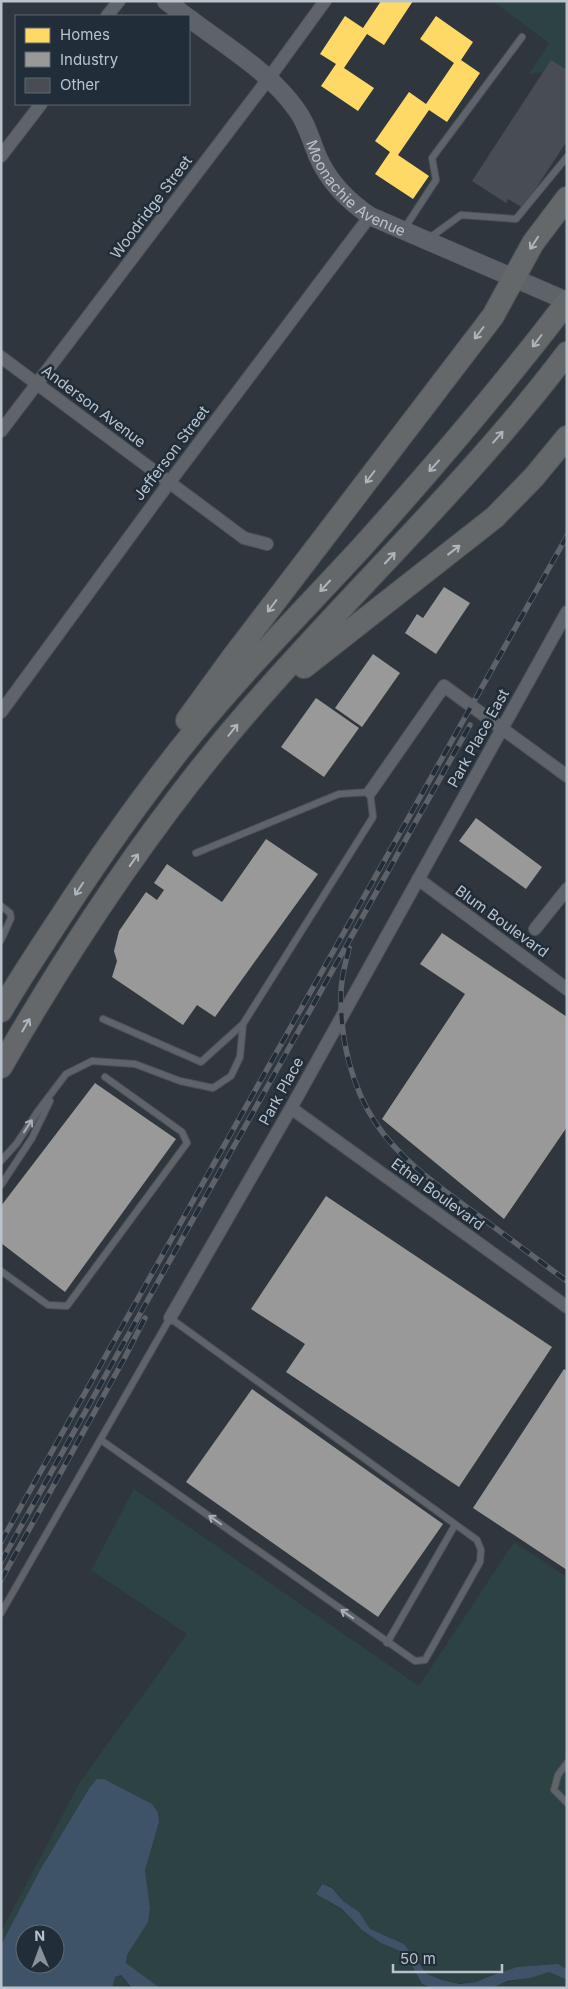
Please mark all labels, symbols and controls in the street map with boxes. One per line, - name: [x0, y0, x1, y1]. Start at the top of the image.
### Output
- legend: [15, 15, 190, 105]
- text: Homes: [60, 25, 110, 44]
- text: Industry: [60, 50, 119, 69]
- text: Other: [60, 75, 100, 94]
- street label: Moonachie Avenue: [303, 137, 409, 240]
- street label: Woodridge Street: [106, 152, 196, 262]
- one-way arrow: [529, 235, 539, 249]
- one-way arrow: [474, 326, 484, 340]
- one-way arrow: [532, 334, 543, 347]
- street label: Anderson Avenue: [38, 361, 150, 451]
- street label: Jefferson Street: [129, 402, 213, 504]
- one-way arrow: [493, 430, 504, 443]
- one-way arrow: [428, 460, 440, 473]
- one-way arrow: [365, 470, 376, 483]
- one-way arrow: [447, 545, 461, 555]
- one-way arrow: [384, 551, 396, 564]
- one-way arrow: [319, 580, 331, 593]
- one-way arrow: [266, 599, 277, 612]
- street label: Park Place East: [443, 685, 513, 791]
- one-way arrow: [227, 724, 238, 737]
- one-way arrow: [129, 853, 139, 867]
- one-way arrow: [74, 881, 84, 895]
- street label: Blum Boulevard: [452, 881, 552, 961]
- one-way arrow: [21, 1018, 31, 1032]
- street label: Park Place: [254, 1053, 308, 1129]
- one-way arrow: [23, 1119, 34, 1133]
- street label: Ethel Boulevard: [388, 1154, 488, 1234]
- one-way arrow: [208, 1515, 222, 1525]
- one-way arrow: [340, 1609, 354, 1619]
- north arrow: [15, 1924, 65, 1974]
- text: N: [34, 1927, 45, 1944]
- scale bar: [393, 1942, 502, 1974]
- text: 50 m: [400, 1949, 436, 1968]

